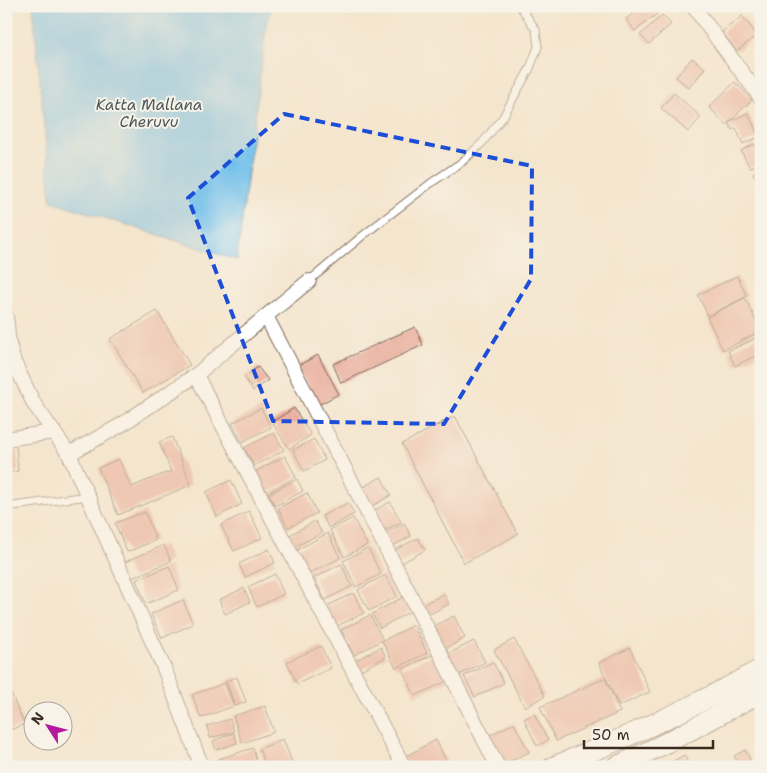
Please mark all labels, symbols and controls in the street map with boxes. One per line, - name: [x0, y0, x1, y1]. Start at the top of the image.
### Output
- water label: Katta Mallana Cheruvu: [96, 95, 202, 132]
- north arrow: [22, 700, 72, 750]
- text: N: [27, 709, 48, 728]
- scale bar: [584, 718, 713, 750]
- text: 50 m: [592, 725, 630, 745]

